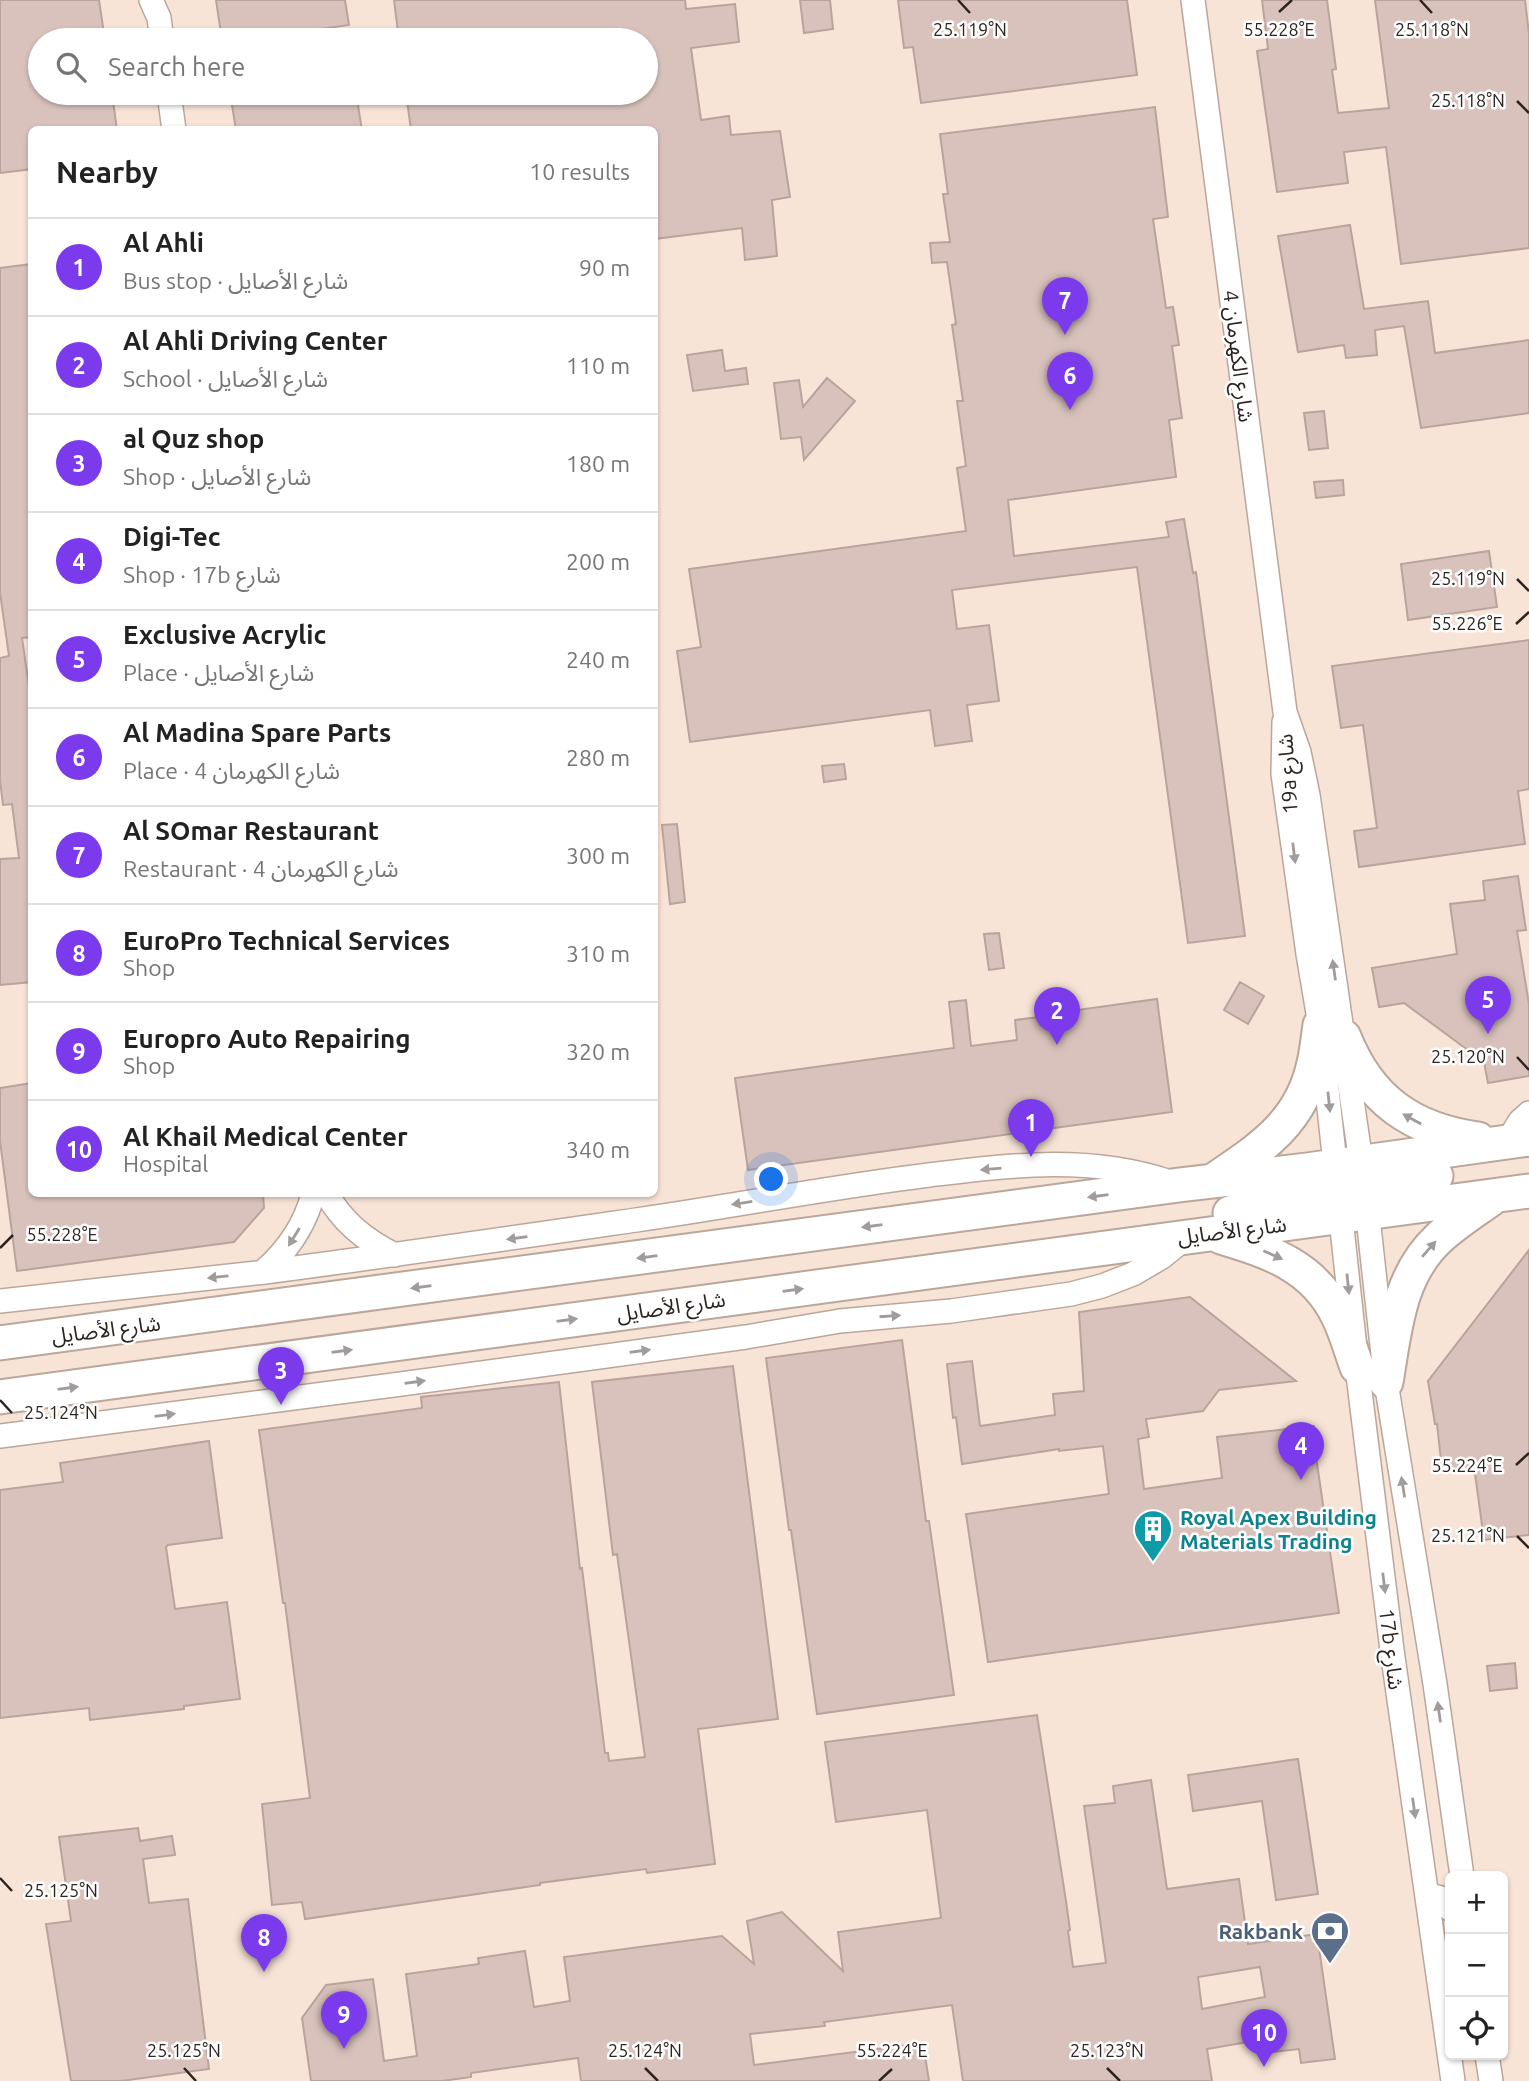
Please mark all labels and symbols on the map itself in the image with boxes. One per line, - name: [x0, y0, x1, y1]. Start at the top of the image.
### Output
- text: 25.119°N: [933, 19, 1007, 39]
- text: 55.228°E: [1243, 19, 1315, 39]
- text: 25.118°N: [1395, 19, 1469, 39]
- text: 25.118°N: [1431, 90, 1505, 110]
- pin: 7: [1042, 277, 1088, 335]
- street label: شارع الكهرمان 4: [1215, 288, 1259, 424]
- pin: 6: [1047, 352, 1093, 410]
- text: 25.119°N: [1431, 568, 1505, 588]
- text: 55.226°E: [1431, 613, 1503, 633]
- street label: 19a شارع: [1272, 733, 1306, 815]
- one-way arrow: [1288, 842, 1299, 864]
- one-way arrow: [1328, 959, 1339, 981]
- pin: 5: [1465, 976, 1511, 1034]
- pin: 2: [1034, 987, 1080, 1045]
- text: 25.120°N: [1431, 1046, 1505, 1066]
- one-way arrow: [1323, 1091, 1334, 1113]
- pin: 1: [1008, 1099, 1054, 1157]
- one-way arrow: [1403, 1113, 1422, 1125]
- your location: [754, 1162, 788, 1196]
- one-way arrow: [980, 1163, 1002, 1174]
- one-way arrow: [1086, 1191, 1108, 1202]
- one-way arrow: [731, 1198, 753, 1209]
- street label: شارع الأصايل: [1176, 1211, 1288, 1253]
- one-way arrow: [861, 1221, 883, 1232]
- text: 55.228°E: [26, 1224, 98, 1244]
- one-way arrow: [288, 1227, 301, 1247]
- one-way arrow: [506, 1232, 528, 1243]
- one-way arrow: [1421, 1241, 1436, 1258]
- one-way arrow: [1263, 1249, 1283, 1261]
- one-way arrow: [636, 1252, 658, 1263]
- one-way arrow: [207, 1271, 229, 1282]
- one-way arrow: [1343, 1273, 1354, 1295]
- one-way arrow: [410, 1282, 432, 1293]
- one-way arrow: [782, 1284, 804, 1295]
- street label: شارع الأصايل: [615, 1286, 728, 1329]
- street label: شارع الأصايل: [50, 1310, 162, 1352]
- one-way arrow: [879, 1311, 901, 1322]
- one-way arrow: [556, 1315, 578, 1326]
- one-way arrow: [331, 1345, 353, 1356]
- one-way arrow: [629, 1345, 651, 1356]
- pin: 3: [258, 1347, 304, 1405]
- one-way arrow: [404, 1377, 426, 1388]
- one-way arrow: [57, 1382, 79, 1393]
- text: 25.124°N: [24, 1402, 98, 1422]
- one-way arrow: [154, 1409, 176, 1420]
- pin: 4: [1278, 1422, 1324, 1480]
- text: 55.224°E: [1431, 1455, 1503, 1475]
- one-way arrow: [1397, 1476, 1408, 1498]
- place label: Royal Apex Building Materials Trading: [1180, 1505, 1377, 1553]
- building icon: Royal Apex Building Materials Trading: [1132, 1508, 1174, 1563]
- text: 25.121°N: [1431, 1525, 1505, 1545]
- one-way arrow: [1378, 1572, 1389, 1594]
- street label: 17b شارع: [1371, 1607, 1409, 1692]
- one-way arrow: [1433, 1700, 1444, 1722]
- one-way arrow: [1409, 1797, 1420, 1819]
- text: 25.125°N: [24, 1880, 98, 1900]
- bank icon: Rakbank: [1309, 1910, 1351, 1965]
- pin: 8: [241, 1914, 287, 1972]
- place label: Rakbank: [1218, 1919, 1303, 1943]
- pin: 9: [321, 1991, 367, 2049]
- pin: 10: [1241, 2009, 1287, 2067]
- text: 25.125°N: [147, 2040, 221, 2060]
- text: 25.124°N: [608, 2040, 682, 2060]
- text: 55.224°E: [856, 2040, 928, 2060]
- text: 25.123°N: [1070, 2040, 1144, 2060]

